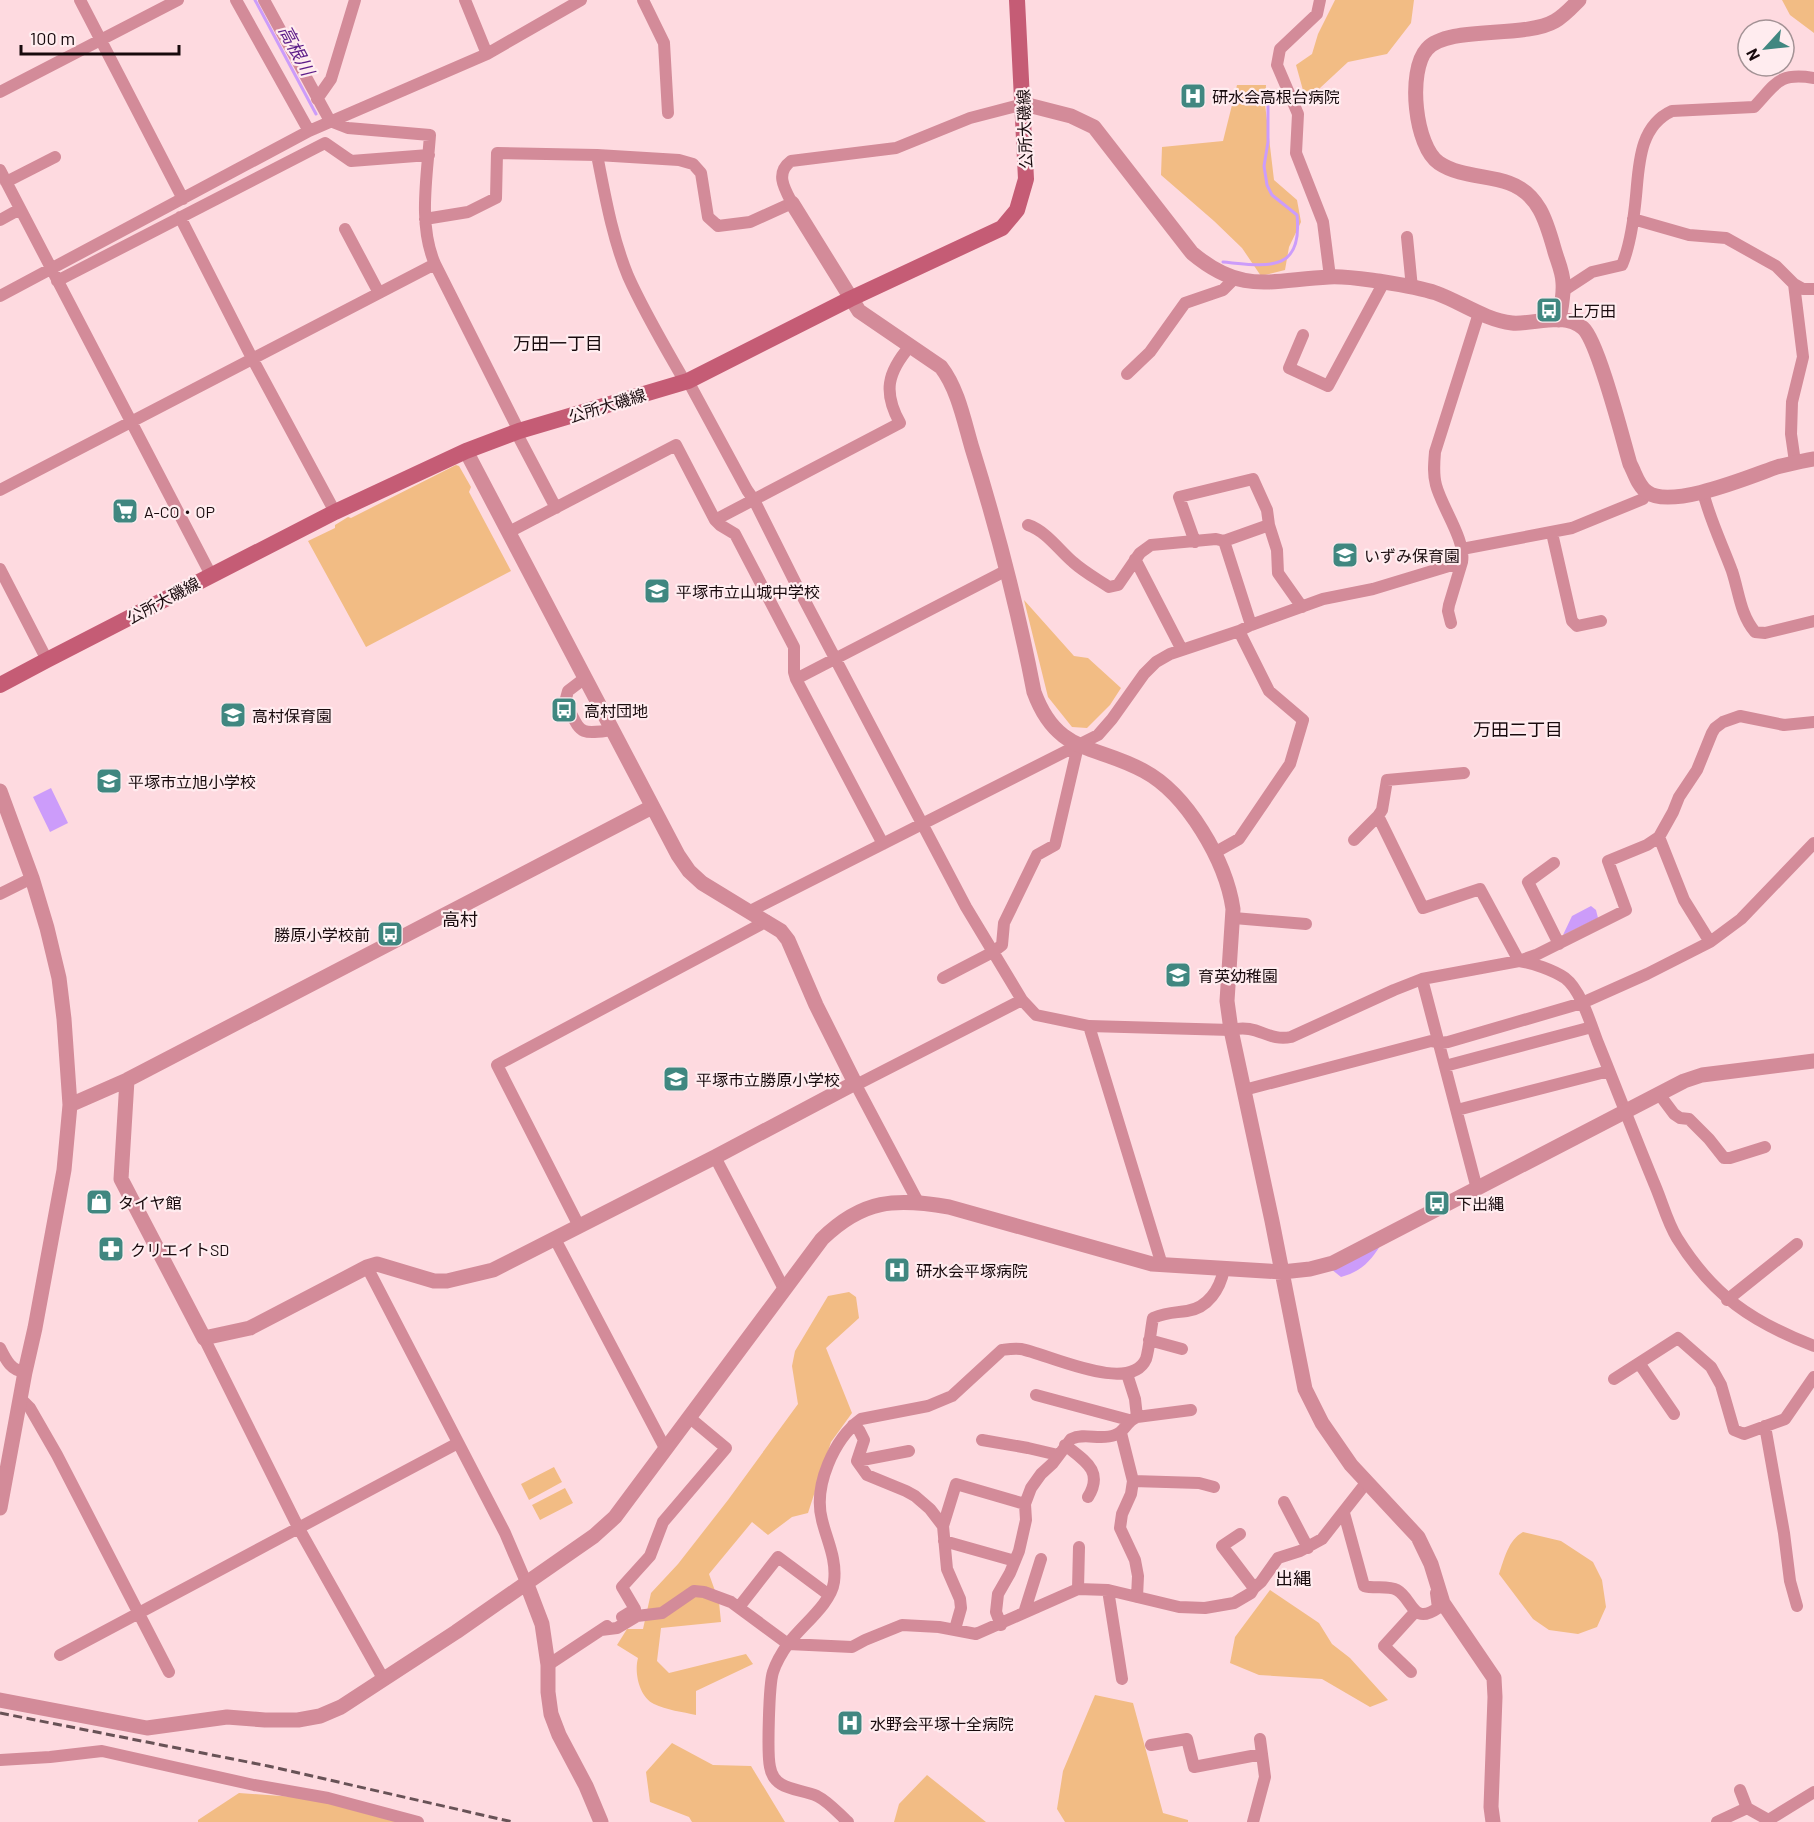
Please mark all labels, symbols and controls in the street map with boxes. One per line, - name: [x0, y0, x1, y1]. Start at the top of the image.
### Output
- scale bar: [21, 18, 178, 56]
- north arrow: [1736, 18, 1796, 78]
- water label: 高根川: [275, 21, 320, 81]
- text: 100 m: [30, 27, 75, 49]
- text: N: [1741, 46, 1763, 64]
- hospital icon: 研水会高根台病院: [1178, 81, 1208, 111]
- place label: 研水会高根台病院: [1212, 87, 1340, 106]
- street label: 公所大磯線: [1013, 89, 1035, 169]
- bus stop icon: 上万田: [1534, 295, 1564, 325]
- place label: 上万田: [1568, 301, 1616, 320]
- district label: 万田一丁目: [513, 332, 603, 354]
- street label: 公所大磯線: [566, 384, 648, 426]
- supermarket icon: A-CO・OP: [110, 496, 140, 526]
- place label: A-CO・OP: [144, 502, 215, 521]
- school or university icon: いずみ保育園: [1330, 540, 1360, 570]
- place label: いずみ保育園: [1364, 546, 1460, 565]
- street label: 公所大磯線: [123, 573, 203, 627]
- school or university icon: 平塚市立山城中学校: [642, 576, 672, 606]
- place label: 平塚市立山城中学校: [676, 582, 820, 601]
- bus stop icon: 高村団地: [549, 695, 579, 725]
- school or university icon: 高村保育園: [218, 700, 248, 730]
- place label: 高村団地: [584, 701, 648, 720]
- place label: 高村保育園: [252, 706, 332, 725]
- district label: 万田二丁目: [1473, 718, 1563, 740]
- school or university icon: 平塚市立旭小学校: [94, 766, 124, 796]
- place label: 平塚市立旭小学校: [128, 772, 256, 791]
- district label: 高村: [442, 908, 478, 930]
- bus stop icon: 勝原小学校前: [375, 919, 405, 949]
- place label: 勝原小学校前: [274, 925, 370, 944]
- school or university icon: 育英幼稚園: [1163, 960, 1193, 990]
- place label: 育英幼稚園: [1198, 966, 1278, 985]
- school or university icon: 平塚市立勝原小学校: [661, 1064, 691, 1094]
- place label: 平塚市立勝原小学校: [696, 1070, 840, 1089]
- shop icon: タイヤ館: [84, 1187, 114, 1217]
- bus stop icon: 下出縄: [1422, 1188, 1452, 1218]
- place label: タイヤ館: [118, 1193, 182, 1212]
- place label: 下出縄: [1456, 1194, 1504, 1213]
- pharmacy icon: クリエイトSD: [96, 1234, 126, 1264]
- place label: クリエイトSD: [130, 1240, 229, 1259]
- hospital icon: 研水会平塚病院: [882, 1255, 912, 1285]
- place label: 研水会平塚病院: [916, 1261, 1028, 1280]
- district label: 出縄: [1275, 1567, 1311, 1589]
- hospital icon: 水野会平塚十全病院: [835, 1708, 865, 1738]
- place label: 水野会平塚十全病院: [870, 1714, 1014, 1733]

